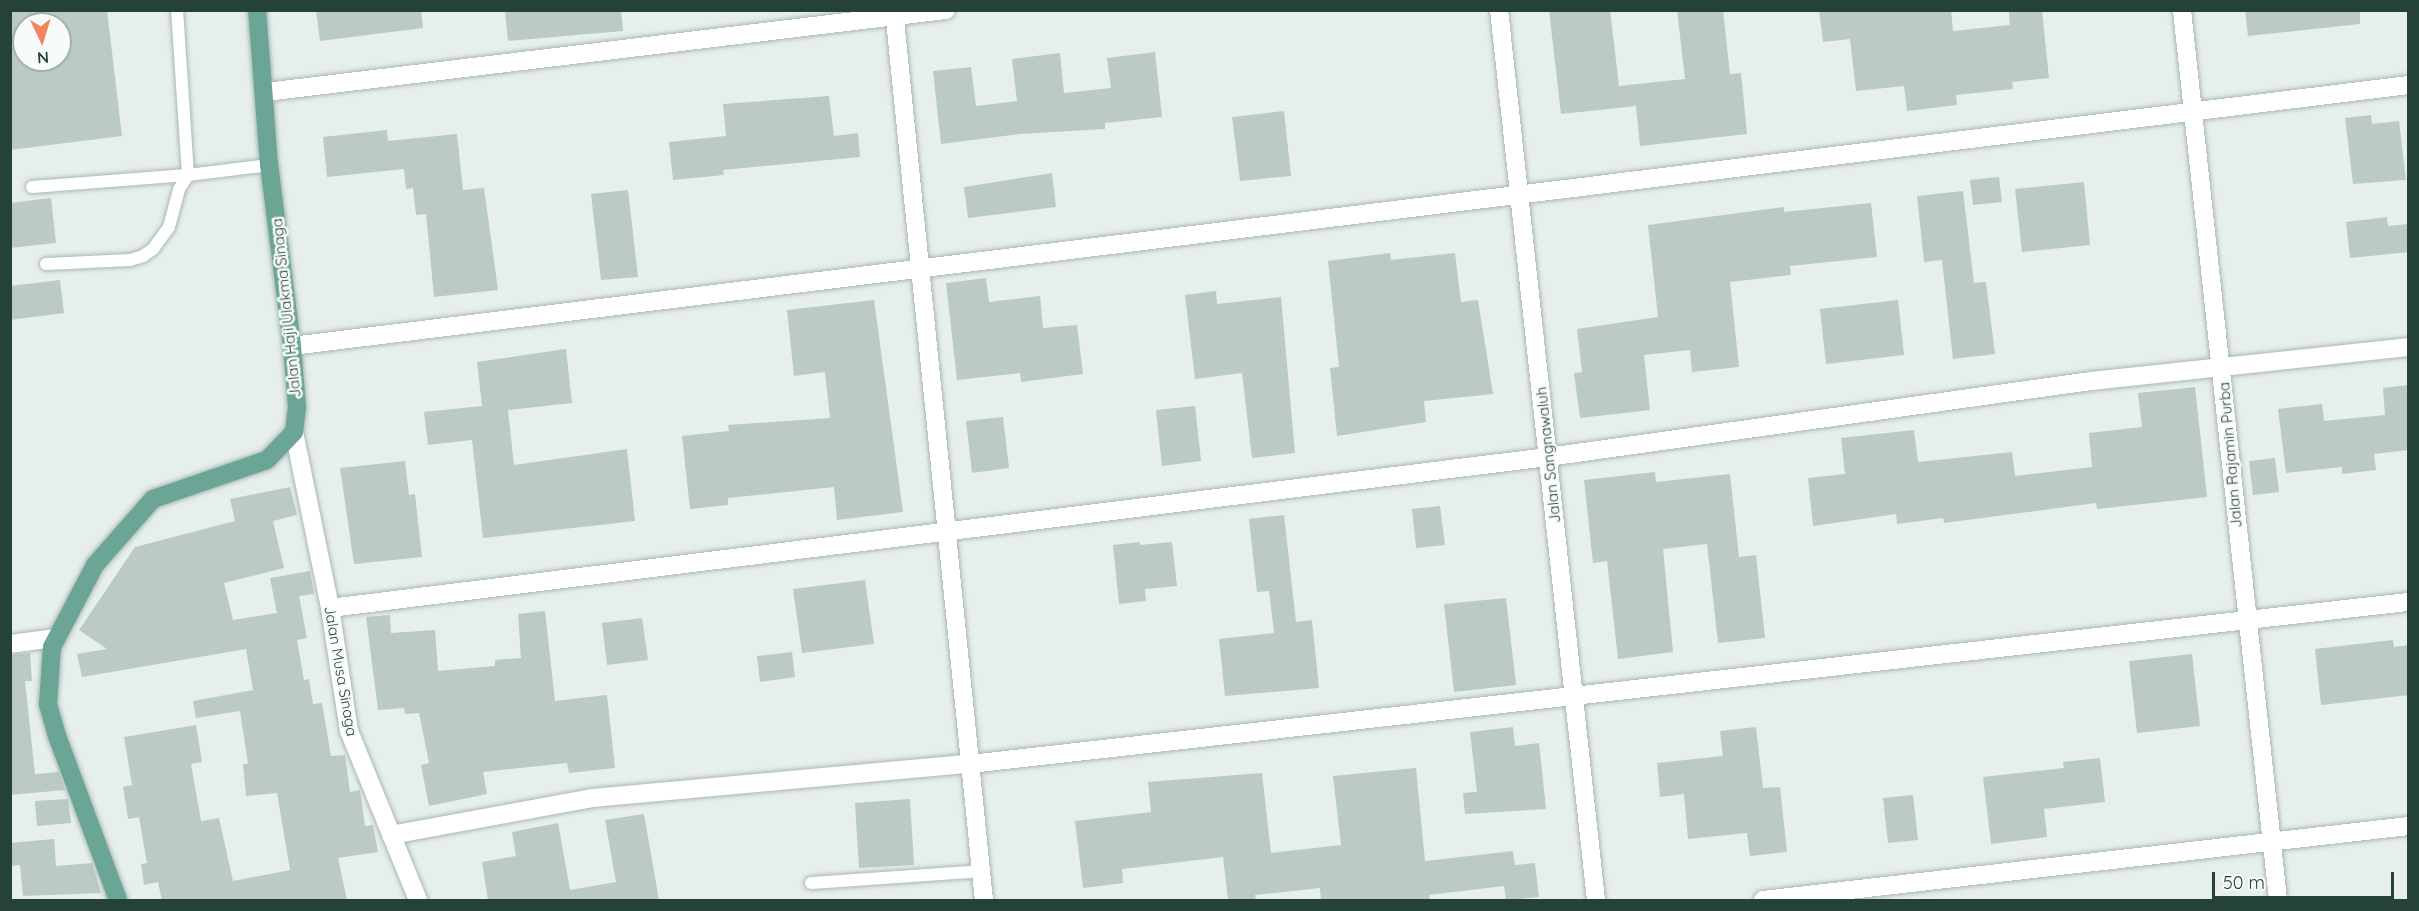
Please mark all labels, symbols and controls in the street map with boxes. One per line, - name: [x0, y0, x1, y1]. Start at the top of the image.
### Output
- north arrow: [12, 12, 72, 72]
- text: N: [37, 48, 50, 68]
- street label: Jalan Haji Ulakma Sinaga: [268, 217, 304, 399]
- street label: Jalan Rajamin Purba: [2215, 381, 2245, 529]
- street label: Jalan Sangnawaluh: [1532, 386, 1564, 524]
- street label: Jalan Musa Sinaga: [321, 604, 361, 738]
- scale bar: [2215, 860, 2396, 898]
- text: 50 m: [2223, 871, 2265, 894]

